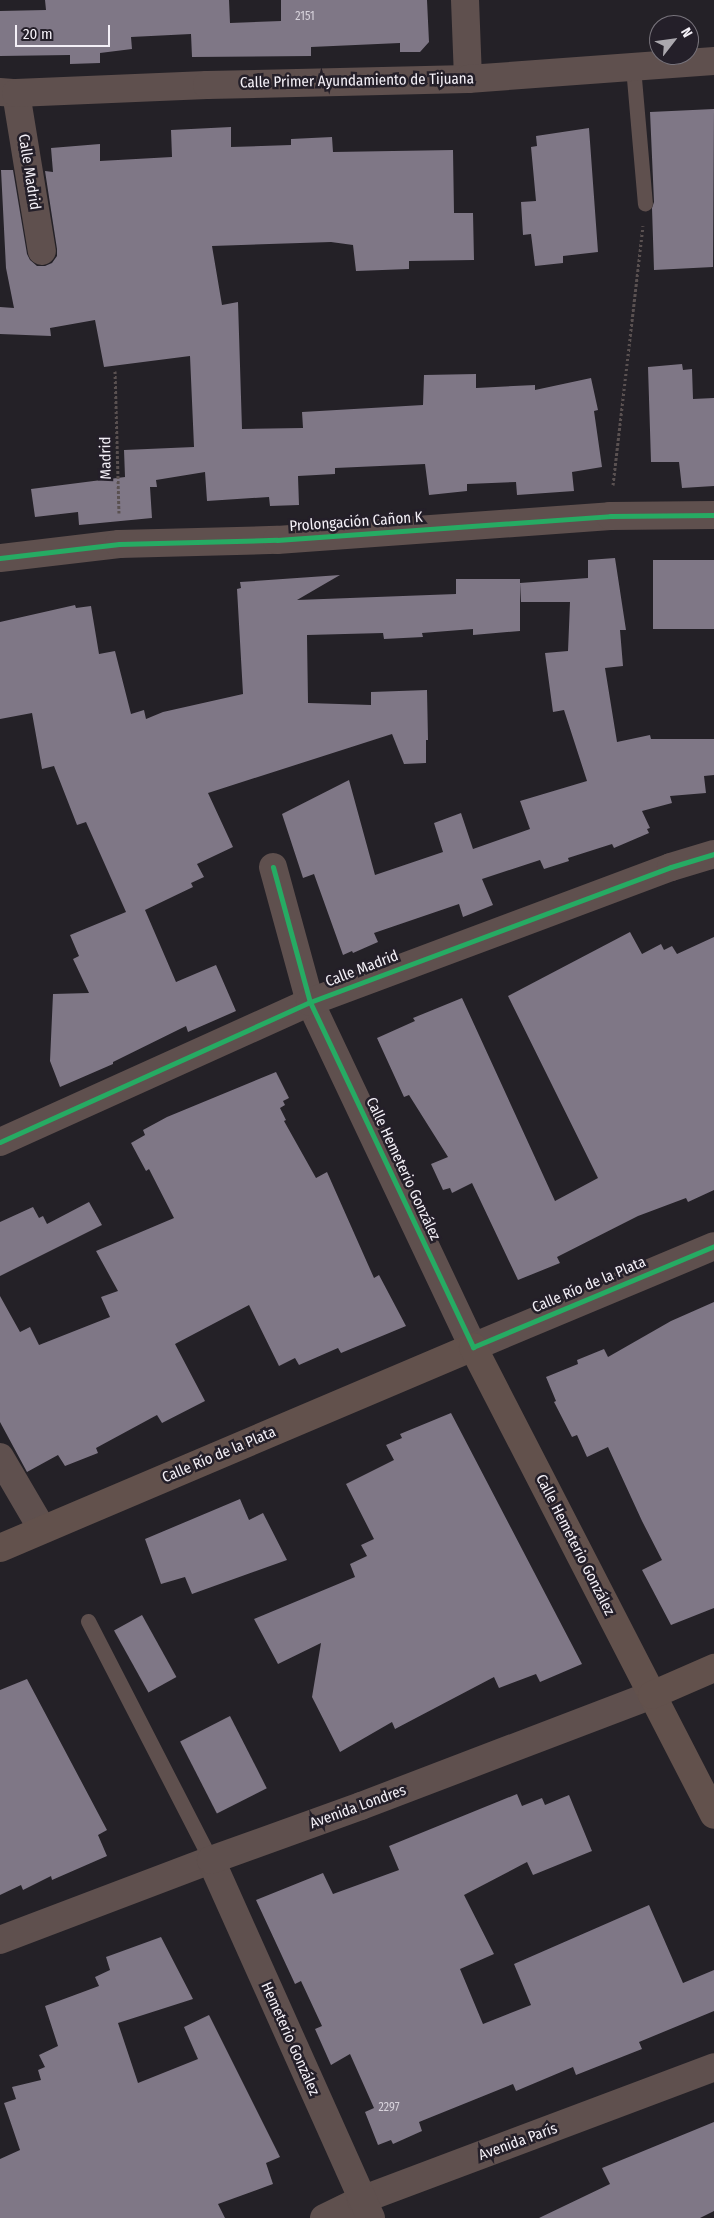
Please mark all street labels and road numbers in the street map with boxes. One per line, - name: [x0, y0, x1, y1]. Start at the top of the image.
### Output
- street label: Calle Primer Ayundamiento de Tijuana: [240, 70, 474, 92]
- street label: Calle Madrid: [14, 133, 44, 211]
- street label: Madrid: [97, 436, 115, 480]
- street label: Prolongación Cañon K: [289, 508, 423, 536]
- street label: Calle Madrid: [323, 947, 401, 991]
- street label: Calle Hemeterio González: [362, 1095, 444, 1243]
- street label: Calle Río de la Plata: [530, 1253, 648, 1317]
- street label: Calle Río de la Plata: [160, 1423, 278, 1487]
- street label: Calle Hemeterio González: [532, 1471, 618, 1619]
- street label: Avenida Londres: [307, 1781, 409, 1833]
- street label: Hemeterio González: [257, 1979, 323, 2099]
- street label: Avenida París: [476, 2119, 560, 2165]

